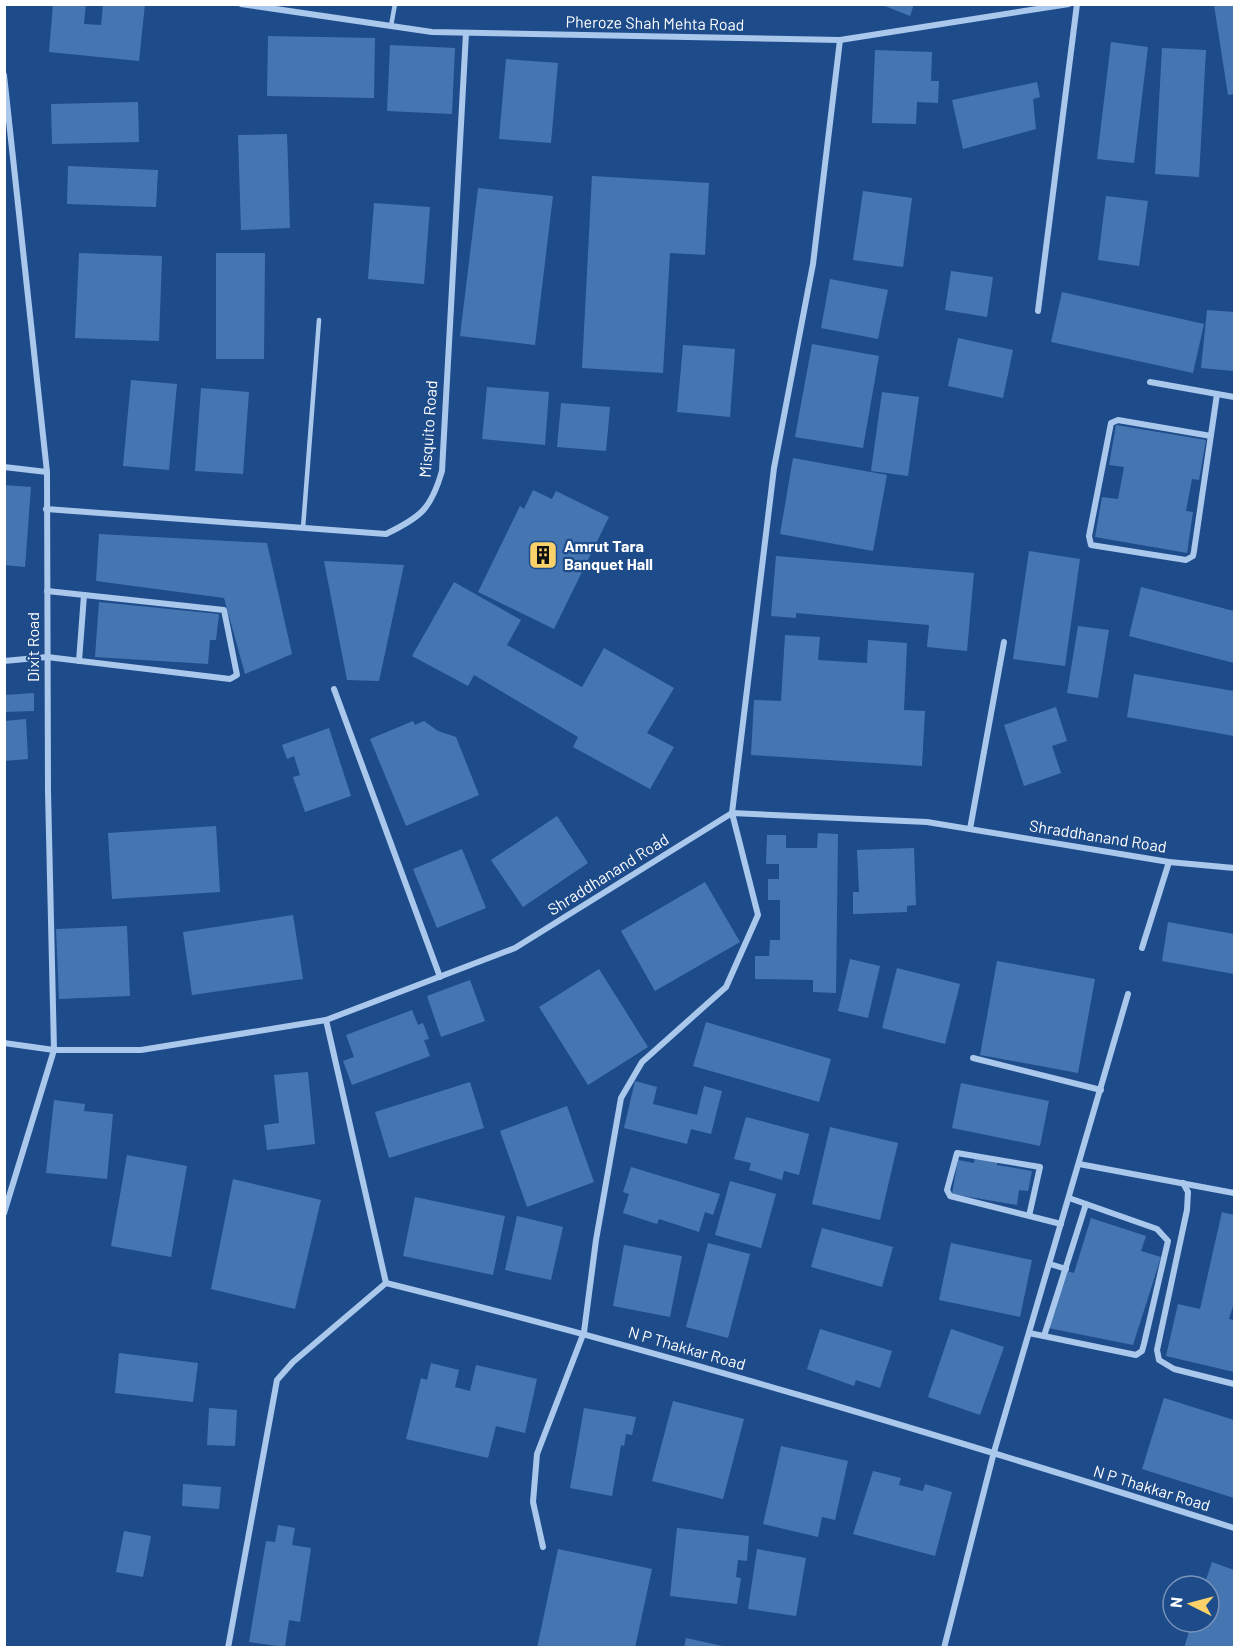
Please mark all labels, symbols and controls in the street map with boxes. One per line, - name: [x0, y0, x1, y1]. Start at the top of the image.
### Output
- street label: Pheroze Shah Mehta Road: [565, 11, 745, 34]
- street label: Misquito Road: [415, 380, 440, 478]
- place label: Amrut Tara Banquet Hall: [564, 536, 653, 573]
- building icon: Amrut Tara Banquet Hall: [527, 539, 559, 571]
- street label: Dixit Road: [23, 612, 42, 682]
- street label: Shraddhanand Road: [1028, 815, 1168, 856]
- street label: Shraddhanand Road: [544, 829, 672, 918]
- street label: N P Thakkar Road: [626, 1322, 748, 1373]
- street label: N P Thakkar Road: [1091, 1461, 1213, 1514]
- north arrow: [1161, 1574, 1221, 1634]
- text: N: [1166, 1596, 1186, 1609]

